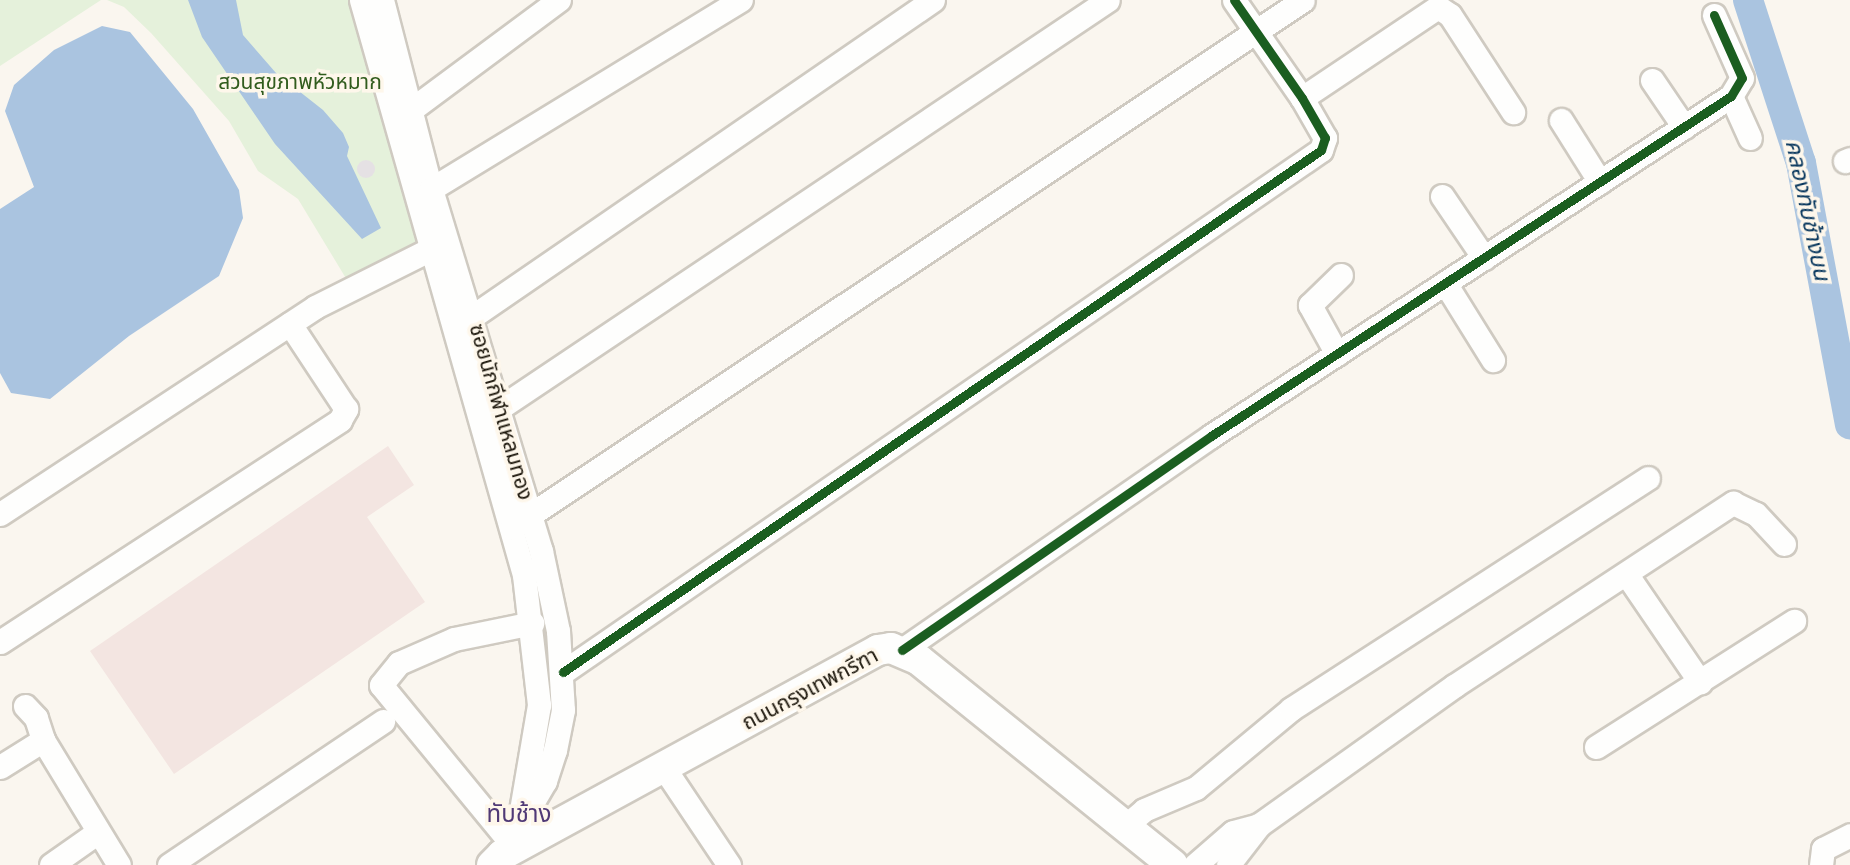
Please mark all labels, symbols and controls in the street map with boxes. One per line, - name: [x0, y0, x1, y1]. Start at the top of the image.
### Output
- park label: สวนสุขภาพหัวหมาก: [218, 69, 382, 95]
- water label: คลองทับช้างบน: [1780, 137, 1836, 283]
- street label: ซอยนักกีฬาแหลมทอง: [464, 321, 538, 503]
- street label: ถนนกรุงเทพกรีฑา: [738, 643, 882, 735]
- district label: ทับช้าง: [487, 800, 551, 828]

